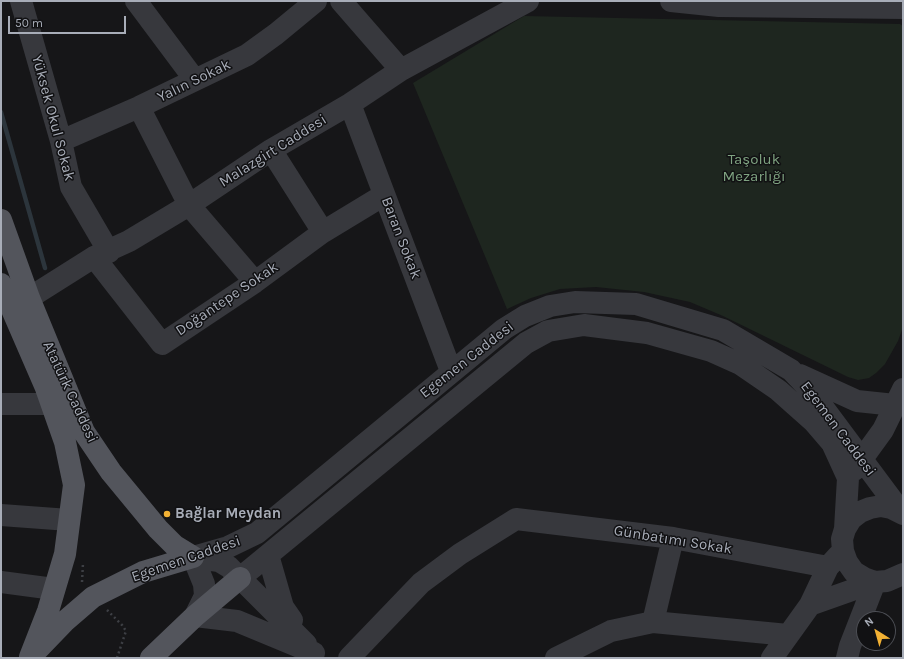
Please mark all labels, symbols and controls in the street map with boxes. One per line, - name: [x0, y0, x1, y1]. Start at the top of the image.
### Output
- scale bar: [10, 8, 128, 34]
- text: 50 m: [15, 16, 43, 30]
- street label: Yüksek Okul Sokak: [28, 53, 78, 183]
- street label: Yalın Sokak: [154, 56, 234, 106]
- street label: Malazgirt Caddesi: [216, 111, 330, 191]
- park label: Taşoluk Mezarlığı: [723, 151, 785, 186]
- street label: Baran Sokak: [377, 194, 425, 282]
- street label: Doğantepe Sokak: [172, 258, 282, 340]
- street label: Egemen Caddesi: [416, 318, 518, 402]
- street label: Atatürk Caddesi: [39, 338, 101, 446]
- street label: Egemen Caddesi: [796, 378, 880, 480]
- place label: Bağlar Meydan: [175, 505, 281, 523]
- marker: Bağlar Meydan: [162, 509, 172, 519]
- street label: Günbatımı Sokak: [613, 522, 733, 558]
- street label: Egemen Caddesi: [129, 532, 243, 586]
- north arrow: [856, 611, 896, 651]
- text: N: [862, 614, 876, 629]

